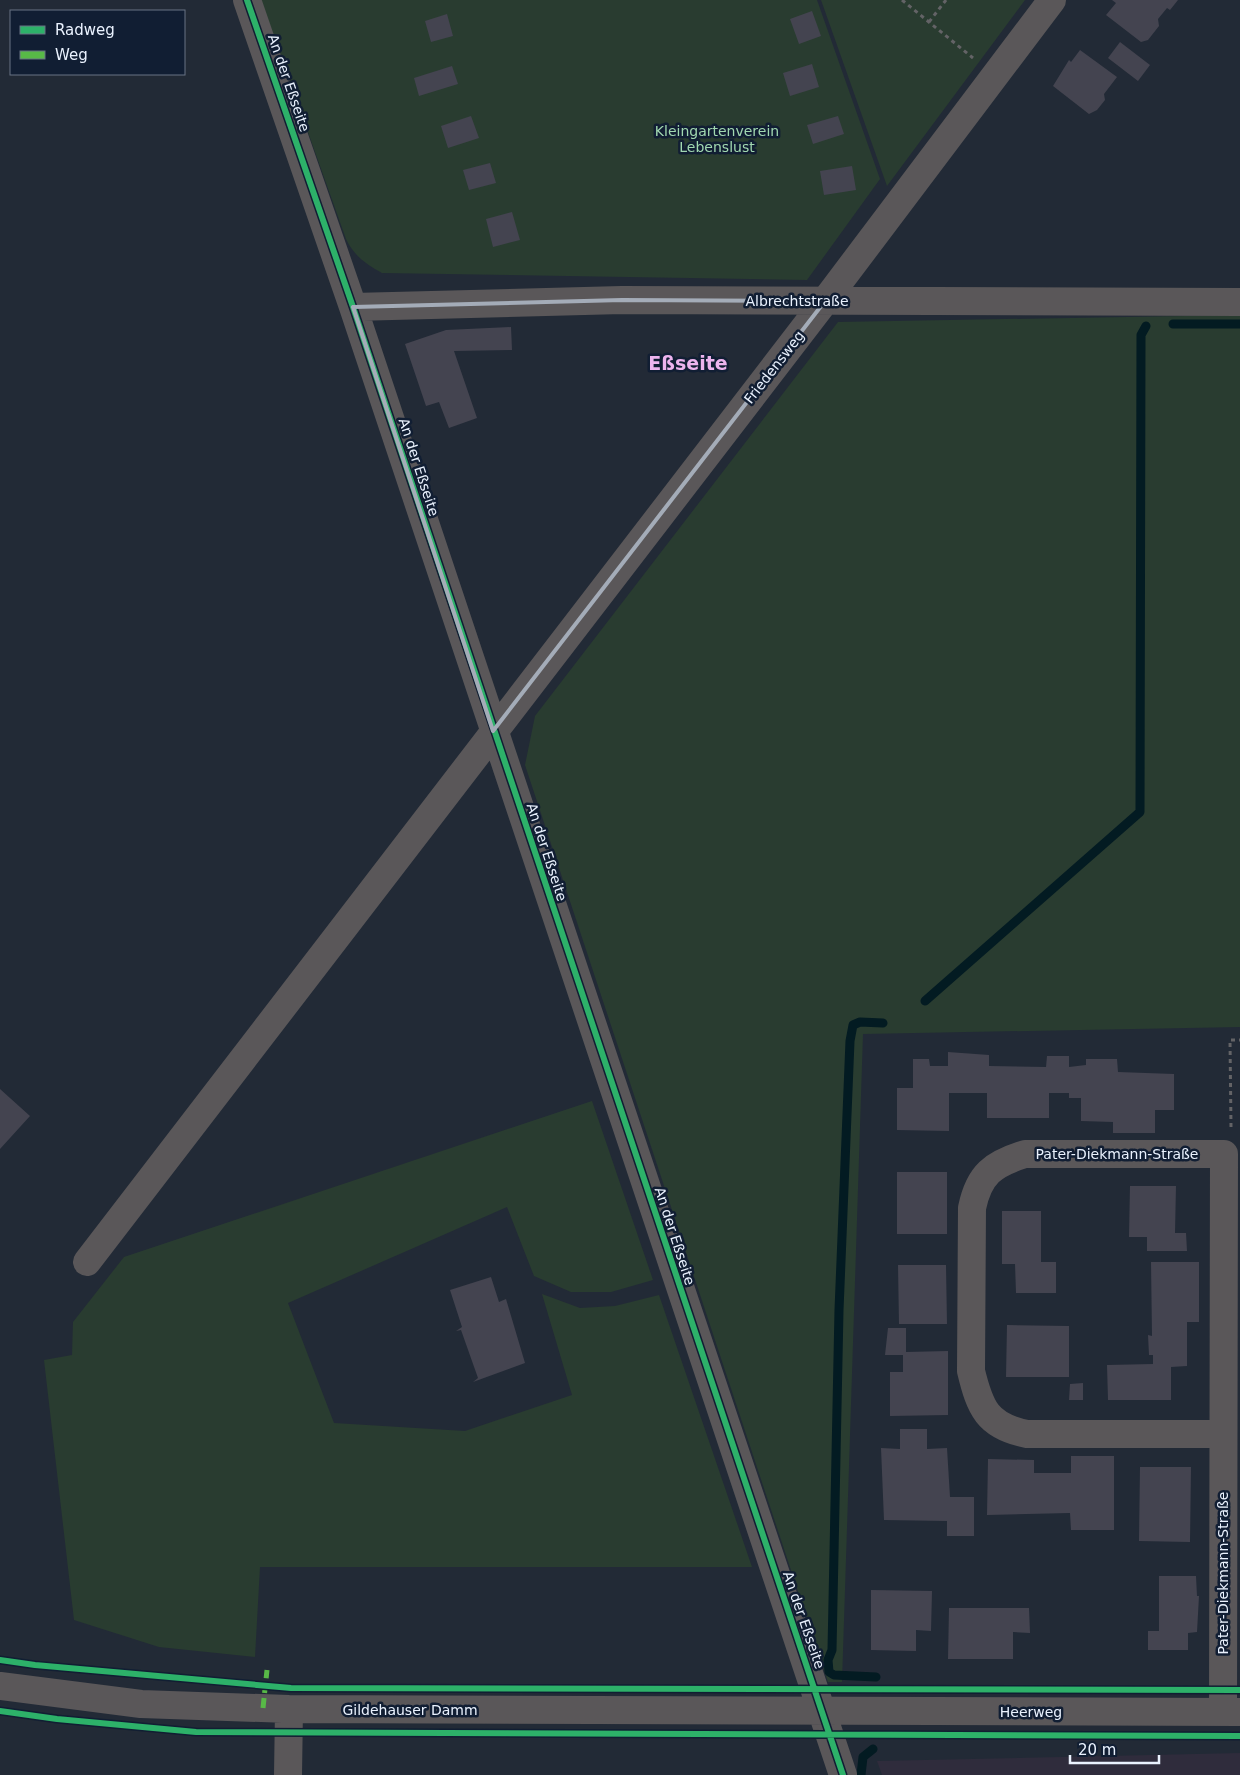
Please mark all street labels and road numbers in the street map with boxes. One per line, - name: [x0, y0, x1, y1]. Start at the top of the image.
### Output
- street label: An der Eßseite: [265, 32, 313, 134]
- street label: Albrechtstraße: [745, 293, 849, 309]
- street label: Friedensweg: [741, 327, 807, 407]
- street label: An der Eßseite: [396, 416, 442, 518]
- street label: An der Eßseite: [524, 801, 570, 903]
- street label: Pater-Diekmann-Straße: [1036, 1146, 1198, 1162]
- street label: An der Eßseite: [652, 1185, 698, 1287]
- street label: Pater-Diekmann-Straße: [1215, 1492, 1231, 1654]
- street label: An der Eßseite: [780, 1569, 828, 1671]
- street label: Gildehauser Damm: [342, 1702, 478, 1718]
- street label: Heerweg: [1000, 1704, 1062, 1720]

